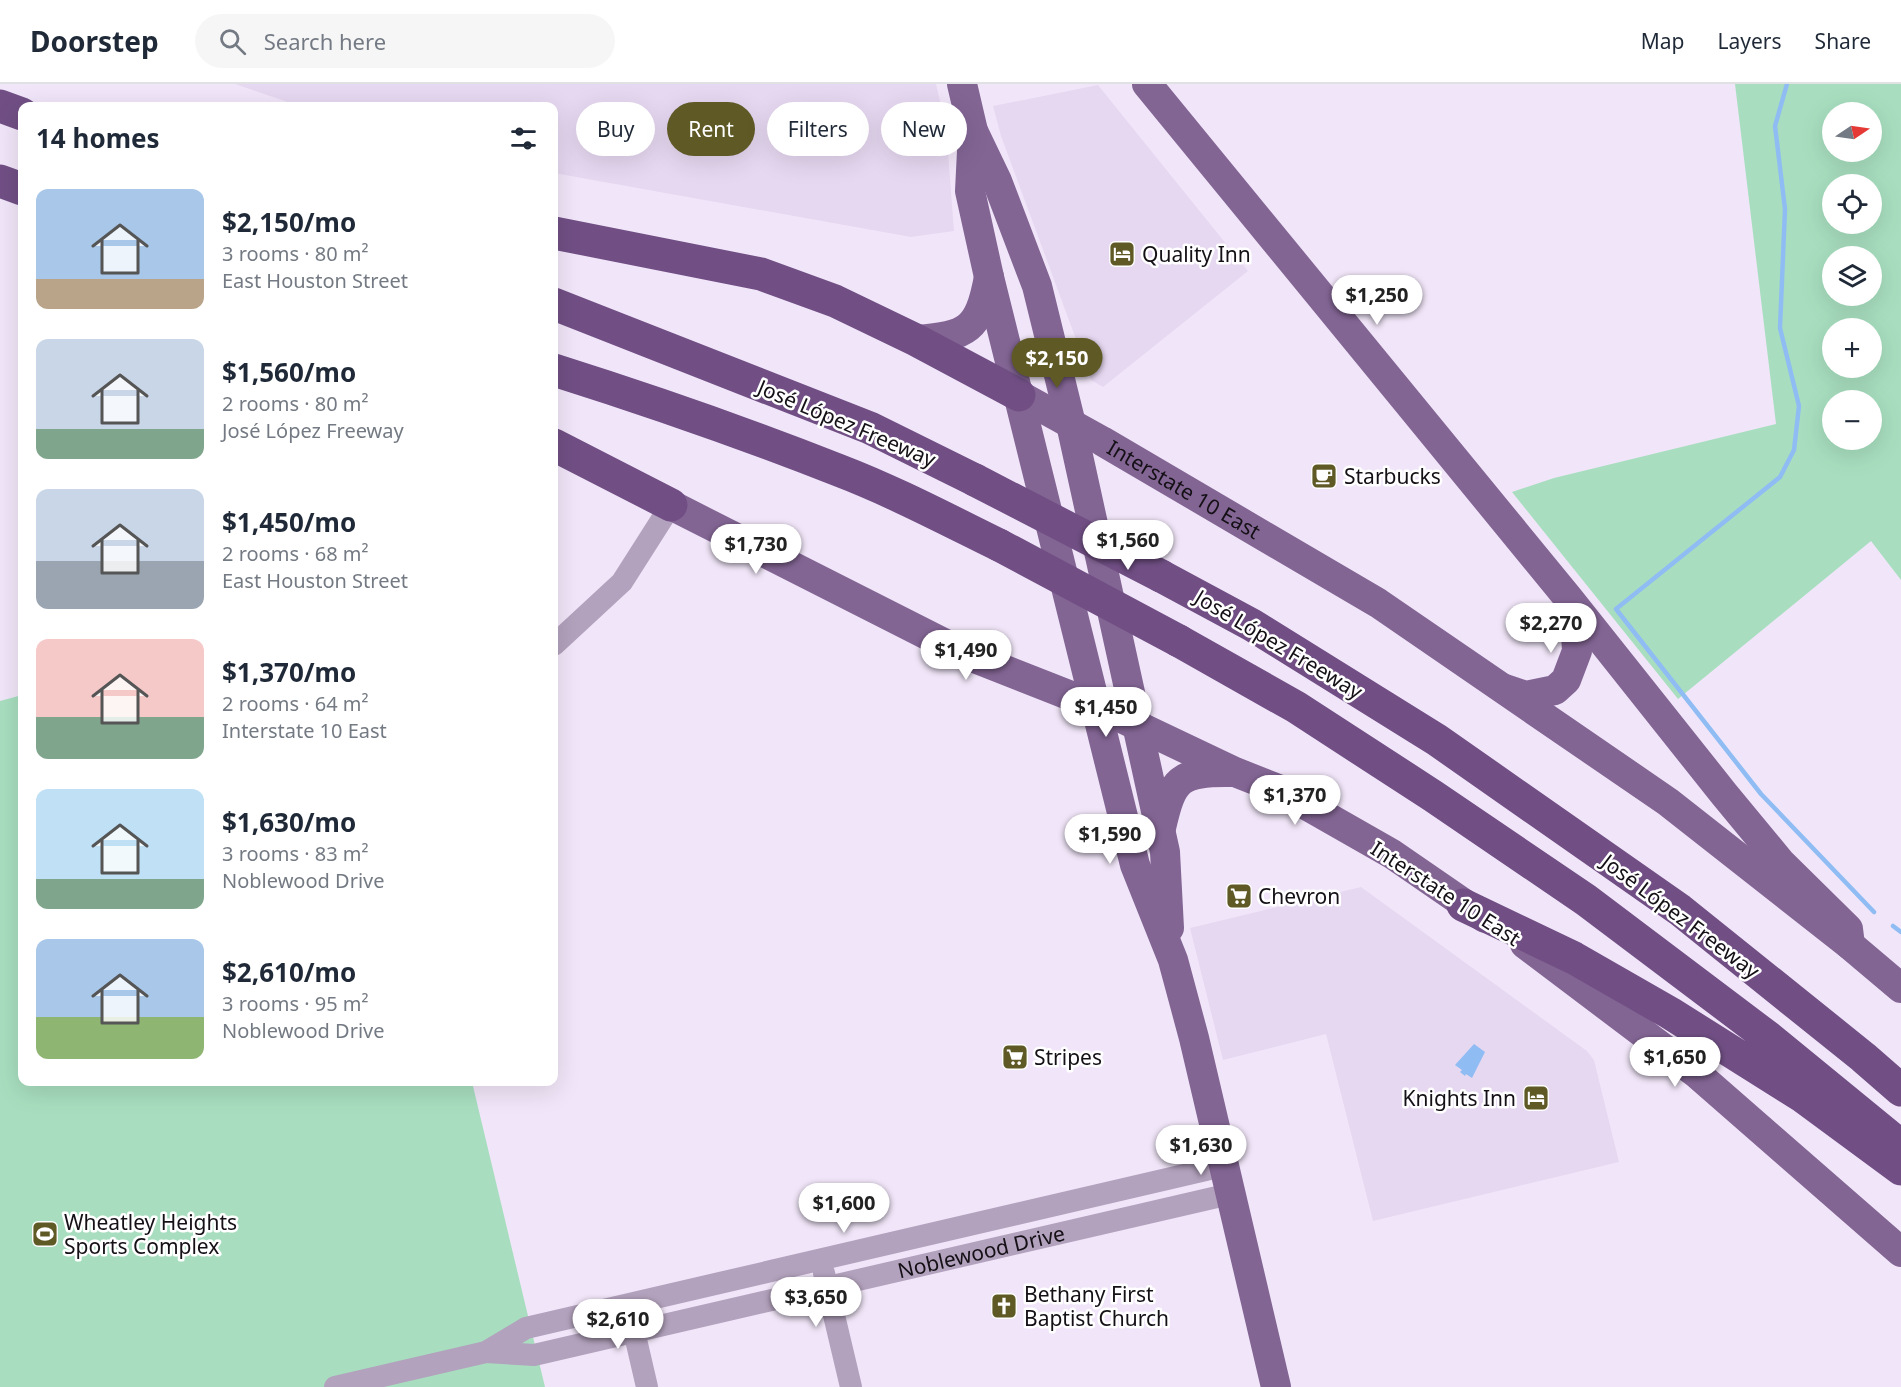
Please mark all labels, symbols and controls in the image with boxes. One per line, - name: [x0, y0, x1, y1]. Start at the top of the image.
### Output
- search box: [195, 14, 615, 68]
- text: Doorstep: [30, 22, 159, 60]
- icon: search: [216, 25, 249, 58]
- text: Search here: [264, 26, 386, 56]
- text: Map: [1641, 27, 1685, 55]
- text: Layers: [1718, 27, 1782, 55]
- text: Share: [1815, 27, 1871, 55]
- chip: Buy: [576, 102, 655, 156]
- chip: Rent: [667, 102, 755, 156]
- chip: Filters: [767, 102, 869, 156]
- chip: New: [881, 102, 967, 156]
- north arrow: [1822, 102, 1882, 162]
- map controls: [1822, 102, 1882, 450]
- text: 14 homes: [36, 120, 160, 156]
- icon: filters: [507, 122, 540, 155]
- button: locate: [1822, 174, 1882, 234]
- text: $2,150/mo: [222, 204, 356, 240]
- icon: home: [84, 213, 156, 285]
- hotel icon: Quality Inn: [1107, 239, 1137, 269]
- text: 3 rooms · 80 m²: [222, 240, 369, 267]
- place label: Quality Inn: [1142, 240, 1251, 268]
- button: layers: [1822, 246, 1882, 306]
- text: East Houston Street: [222, 267, 408, 294]
- pin: $1,250: [1328, 275, 1426, 326]
- text: $1,250: [1346, 281, 1408, 308]
- button: +: [1822, 318, 1882, 378]
- pin: $2,150: [1008, 338, 1106, 389]
- text: $2,150: [1026, 344, 1088, 371]
- text: $1,560/mo: [222, 354, 356, 390]
- icon: home: [84, 363, 156, 435]
- street label: José López Freeway: [752, 372, 941, 473]
- text: 2 rooms · 80 m²: [222, 390, 369, 417]
- button: −: [1822, 390, 1882, 450]
- text: José López Freeway: [222, 417, 404, 444]
- street label: Interstate 10 East: [1102, 433, 1266, 545]
- cafe icon: Starbucks: [1309, 461, 1339, 491]
- place label: Starbucks: [1344, 462, 1441, 490]
- text: $1,450/mo: [222, 504, 356, 540]
- icon: home: [84, 513, 156, 585]
- pin: $1,560: [1079, 520, 1177, 571]
- pin: $1,730: [707, 524, 805, 575]
- text: $1,560: [1097, 526, 1159, 553]
- text: $1,730: [725, 530, 787, 557]
- text: 2 rooms · 68 m²: [222, 540, 369, 567]
- text: East Houston Street: [222, 567, 408, 594]
- street label: José López Freeway: [1188, 582, 1368, 705]
- pin: $2,270: [1502, 603, 1600, 654]
- text: $2,270: [1520, 609, 1582, 636]
- pin: $1,490: [917, 630, 1015, 681]
- text: $1,490: [935, 636, 997, 663]
- text: $1,370/mo: [222, 654, 356, 690]
- icon: home: [84, 663, 156, 735]
- pin: $1,450: [1057, 687, 1155, 738]
- text: 2 rooms · 64 m²: [222, 690, 369, 717]
- text: $1,450: [1075, 693, 1137, 720]
- text: Interstate 10 East: [222, 717, 387, 744]
- pin: $1,370: [1246, 775, 1344, 826]
- text: $1,370: [1264, 781, 1326, 808]
- text: $1,630/mo: [222, 804, 356, 840]
- icon: home: [84, 813, 156, 885]
- pin: $1,590: [1061, 814, 1159, 865]
- text: $1,590: [1079, 820, 1141, 847]
- street label: Interstate 10 East: [1366, 834, 1527, 952]
- text: 3 rooms · 83 m²: [222, 840, 369, 867]
- street label: José López Freeway: [1595, 846, 1766, 985]
- text: Noblewood Drive: [222, 867, 385, 894]
- supermarket icon: Chevron: [1224, 881, 1254, 911]
- place label: Chevron: [1258, 882, 1340, 910]
- text: $2,610/mo: [222, 954, 356, 990]
- icon: home: [84, 963, 156, 1035]
- text: 3 rooms · 95 m²: [222, 990, 369, 1017]
- text: Noblewood Drive: [222, 1017, 385, 1044]
- pin: $1,650: [1626, 1037, 1724, 1088]
- supermarket icon: Stripes: [1000, 1042, 1030, 1072]
- place label: Stripes: [1034, 1043, 1102, 1071]
- text: $1,650: [1644, 1043, 1706, 1070]
- hotel icon: Knights Inn: [1521, 1083, 1551, 1113]
- place label: Knights Inn: [1403, 1084, 1516, 1112]
- pin: $1,630: [1152, 1125, 1250, 1176]
- text: $1,630: [1170, 1131, 1232, 1158]
- pin: $1,600: [795, 1183, 893, 1234]
- text: $1,600: [813, 1189, 875, 1216]
- place label: Wheatley Heights Sports Complex: [64, 1208, 237, 1260]
- sports icon: Wheatley Heights Sports Complex: [30, 1219, 60, 1249]
- street label: Noblewood Drive: [895, 1219, 1067, 1284]
- pin: $3,650: [767, 1277, 865, 1328]
- place label: Bethany First Baptist Church: [1024, 1280, 1169, 1332]
- text: $3,650: [785, 1283, 847, 1310]
- church icon: Bethany First Baptist Church: [989, 1291, 1019, 1321]
- pin: $2,610: [569, 1299, 667, 1350]
- text: $2,610: [587, 1305, 649, 1332]

